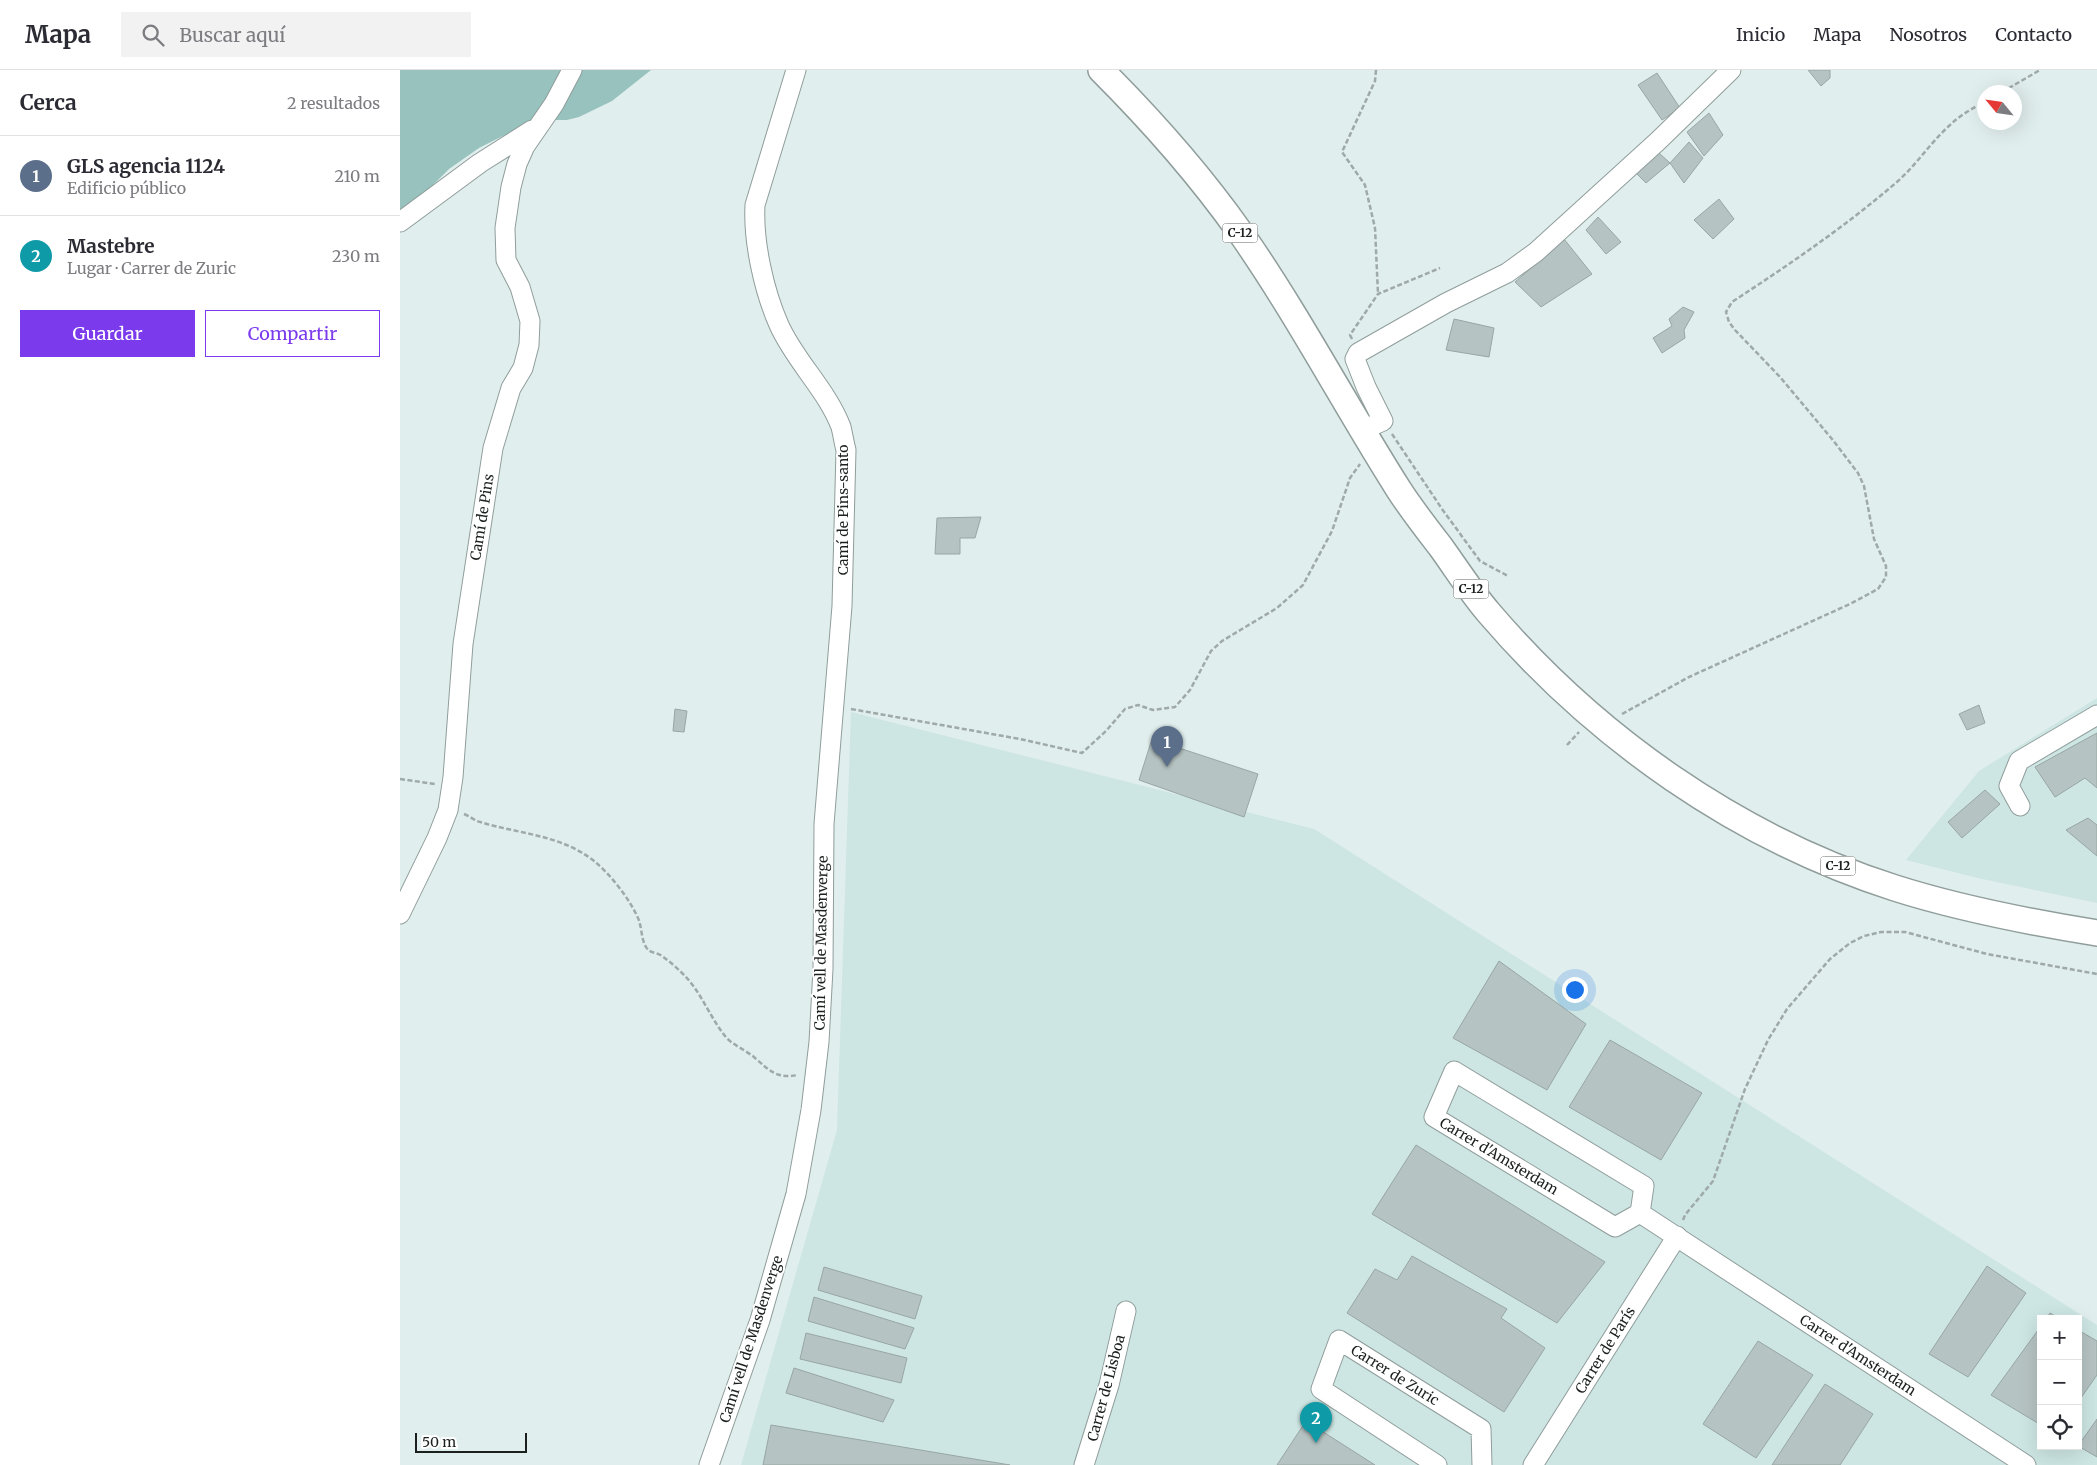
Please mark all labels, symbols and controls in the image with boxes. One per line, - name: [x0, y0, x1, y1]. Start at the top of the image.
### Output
- search box: [121, 12, 471, 57]
- text: Mapa: [25, 19, 91, 50]
- icon: search: [139, 21, 167, 49]
- text: Buscar aquí: [179, 23, 285, 47]
- text: Inicio: [1736, 23, 1785, 46]
- text: Mapa: [1813, 23, 1862, 46]
- text: Nosotros: [1890, 23, 1967, 46]
- text: Contacto: [1995, 23, 2072, 46]
- north arrow: [1977, 85, 2022, 130]
- text: Cerca: [20, 89, 77, 116]
- text: 2 resultados: [287, 93, 380, 113]
- text: GLS agencia 1124: [67, 154, 225, 178]
- text: 1: [32, 166, 40, 186]
- text: 210 m: [335, 166, 380, 186]
- text: Edificio público: [67, 178, 186, 198]
- road number: C-12: [1222, 224, 1258, 242]
- text: Mastebre: [67, 234, 155, 258]
- text: 2: [31, 246, 41, 266]
- text: 230 m: [332, 246, 380, 266]
- text: Lugar · Carrer de Zuric: [67, 258, 236, 278]
- button: Guardar: [20, 310, 195, 357]
- button: Compartir: [205, 310, 380, 357]
- street label: Camí de Pins-santo: [834, 445, 852, 575]
- street label: Camí de Pins: [466, 472, 498, 562]
- road number: C-12: [1454, 579, 1488, 598]
- pin: 1: [1151, 726, 1183, 767]
- street label: Camí vell de Masdenverge: [810, 855, 832, 1031]
- road number: C-12: [1820, 856, 1856, 876]
- your location: [1562, 977, 1588, 1003]
- street label: Carrer d'Amsterdam: [1436, 1113, 1562, 1199]
- street label: Camí vell de Masdenverge: [715, 1253, 787, 1425]
- street label: Carrer de París: [1571, 1303, 1639, 1397]
- street label: Carrer d'Amsterdam: [1796, 1311, 1920, 1399]
- map controls: [2037, 1315, 2082, 1450]
- button: +: [2037, 1315, 2082, 1360]
- street label: Carrer de Lisboa: [1083, 1332, 1129, 1443]
- street label: Carrer de Zuric: [1348, 1341, 1442, 1409]
- button: −: [2037, 1360, 2082, 1405]
- pin: 2: [1300, 1402, 1332, 1443]
- button: locate: [2037, 1405, 2082, 1450]
- scale bar: [415, 1430, 528, 1453]
- text: 50 m: [422, 1433, 456, 1451]

